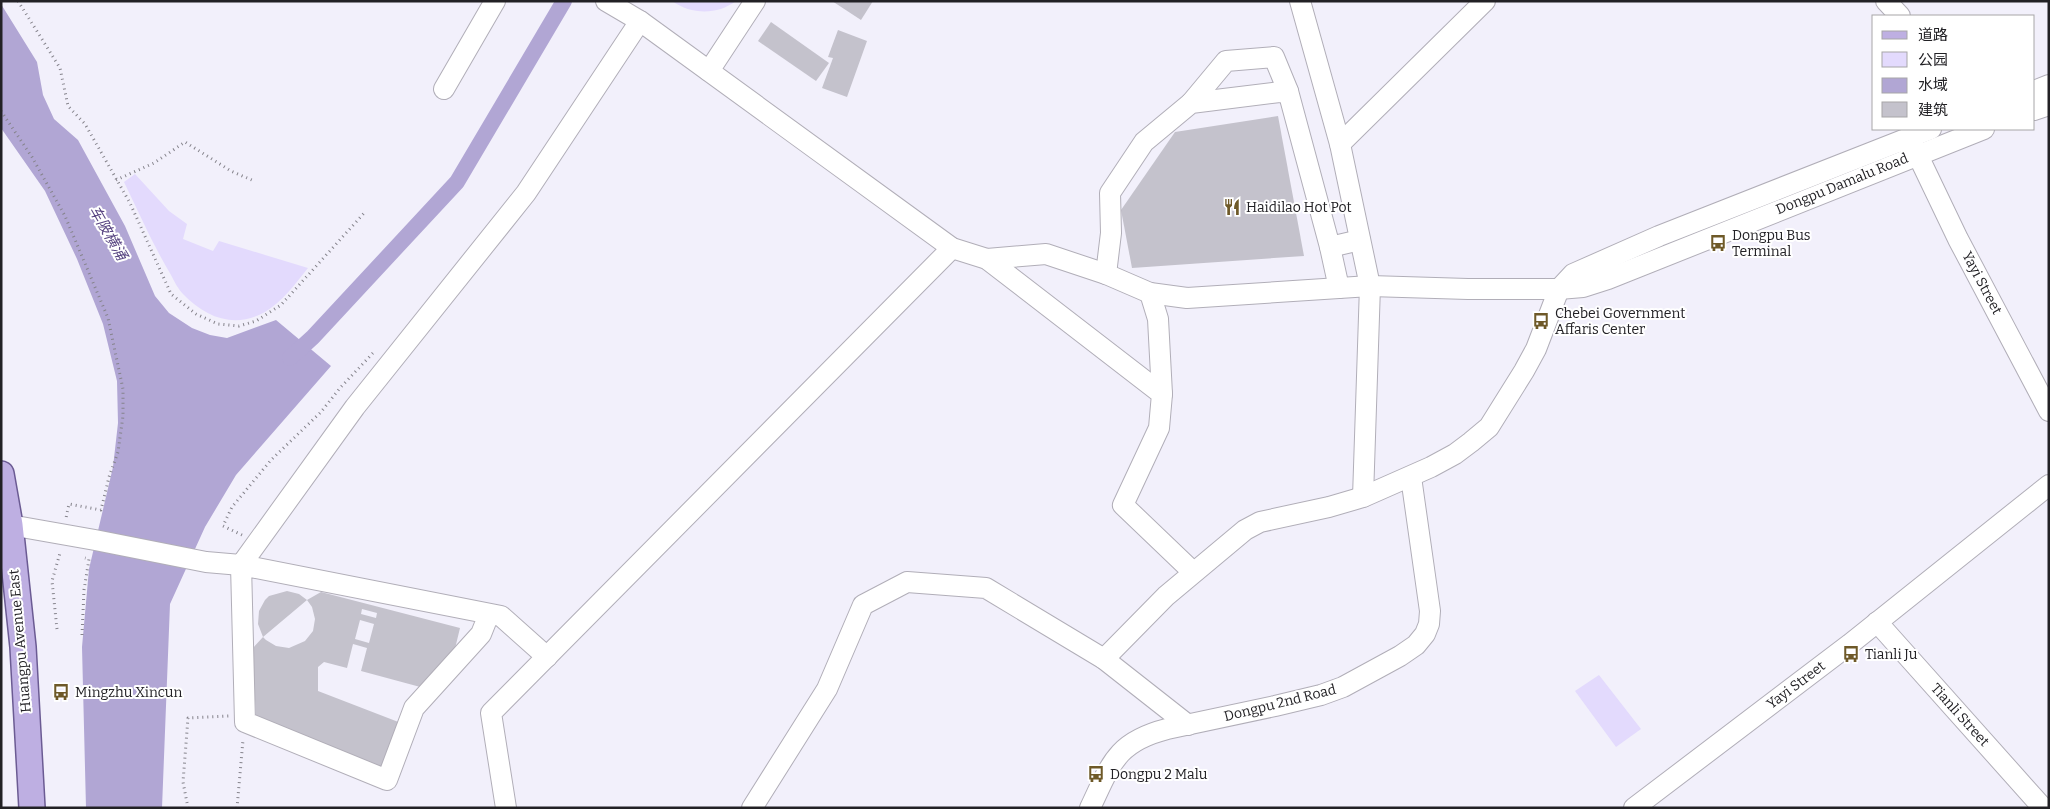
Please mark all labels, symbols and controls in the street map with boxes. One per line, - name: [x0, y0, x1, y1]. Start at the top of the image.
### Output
- legend: [1872, 15, 2035, 130]
- text: 道路: [1918, 26, 1948, 44]
- text: 公园: [1918, 51, 1948, 69]
- text: 水域: [1918, 76, 1948, 94]
- text: 建筑: [1918, 101, 1948, 119]
- street label: Dongpu Damalu Road: [1773, 150, 1911, 218]
- restaurant icon: Haidilao Hot Pot: [1222, 197, 1242, 217]
- place label: Haidilao Hot Pot: [1246, 199, 1352, 216]
- water label: 车陂横涌: [85, 203, 132, 265]
- place label: Dongpu Bus Terminal: [1732, 227, 1811, 260]
- bus stop icon: Dongpu Bus Terminal: [1708, 233, 1728, 253]
- street label: Yayi Street: [1958, 249, 2006, 317]
- place label: Chebei Government Affaris Center: [1555, 305, 1685, 338]
- bus stop icon: Chebei Government Affaris Center: [1531, 311, 1551, 331]
- street label: Huangpu Avenue East: [5, 569, 35, 713]
- bus stop icon: Tianli Ju: [1841, 644, 1861, 664]
- place label: Tianli Ju: [1865, 646, 1918, 663]
- street label: Yayi Street: [1763, 658, 1829, 712]
- street label: Tianli Street: [1927, 680, 1993, 750]
- street label: Dongpu 2nd Road: [1222, 681, 1338, 725]
- bus stop icon: Mingzhu Xincun: [51, 682, 71, 702]
- place label: Mingzhu Xincun: [75, 684, 182, 701]
- bus stop icon: Dongpu 2 Malu: [1086, 764, 1106, 784]
- place label: Dongpu 2 Malu: [1110, 766, 1208, 783]

